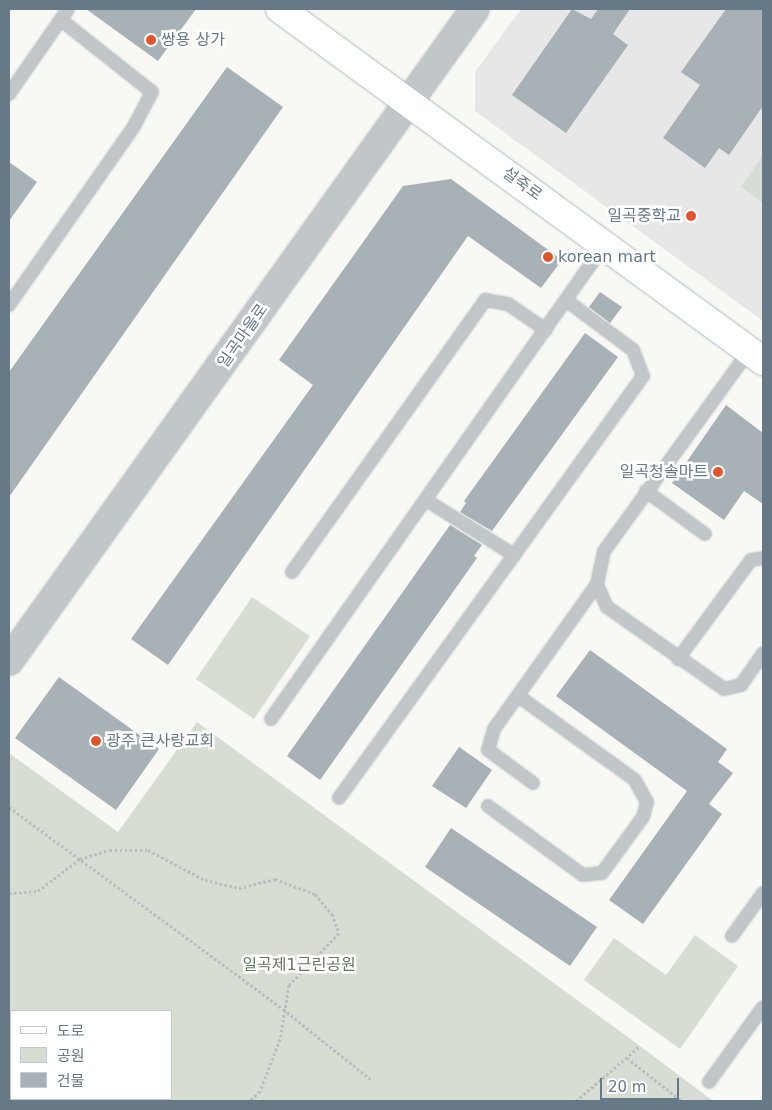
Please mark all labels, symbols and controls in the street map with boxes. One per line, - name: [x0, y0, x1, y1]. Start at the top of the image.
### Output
- place label: 쌍용 상가: [161, 30, 225, 50]
- marker: 쌍용 상가: [145, 34, 157, 46]
- street label: 설죽로: [498, 163, 546, 205]
- place label: 일곡중학교: [607, 206, 681, 226]
- marker: 일곡중학교: [685, 210, 697, 222]
- place label: korean mart: [558, 247, 656, 267]
- marker: korean mart: [542, 251, 554, 263]
- street label: 일곡마을로: [214, 300, 272, 372]
- place label: 일곡청솔마트: [620, 462, 708, 482]
- marker: 일곡청솔마트: [712, 466, 724, 478]
- place label: 광주 큰사랑교회: [106, 731, 214, 751]
- marker: 광주 큰사랑교회: [90, 735, 102, 747]
- park label: 일곡제1근린공원: [242, 955, 356, 975]
- legend: [10, 1010, 172, 1100]
- text: 도로: [57, 1022, 85, 1040]
- text: 공원: [57, 1047, 85, 1065]
- scale bar: [602, 1068, 681, 1100]
- text: 건물: [57, 1072, 85, 1090]
- text: 20 m: [608, 1078, 646, 1096]

